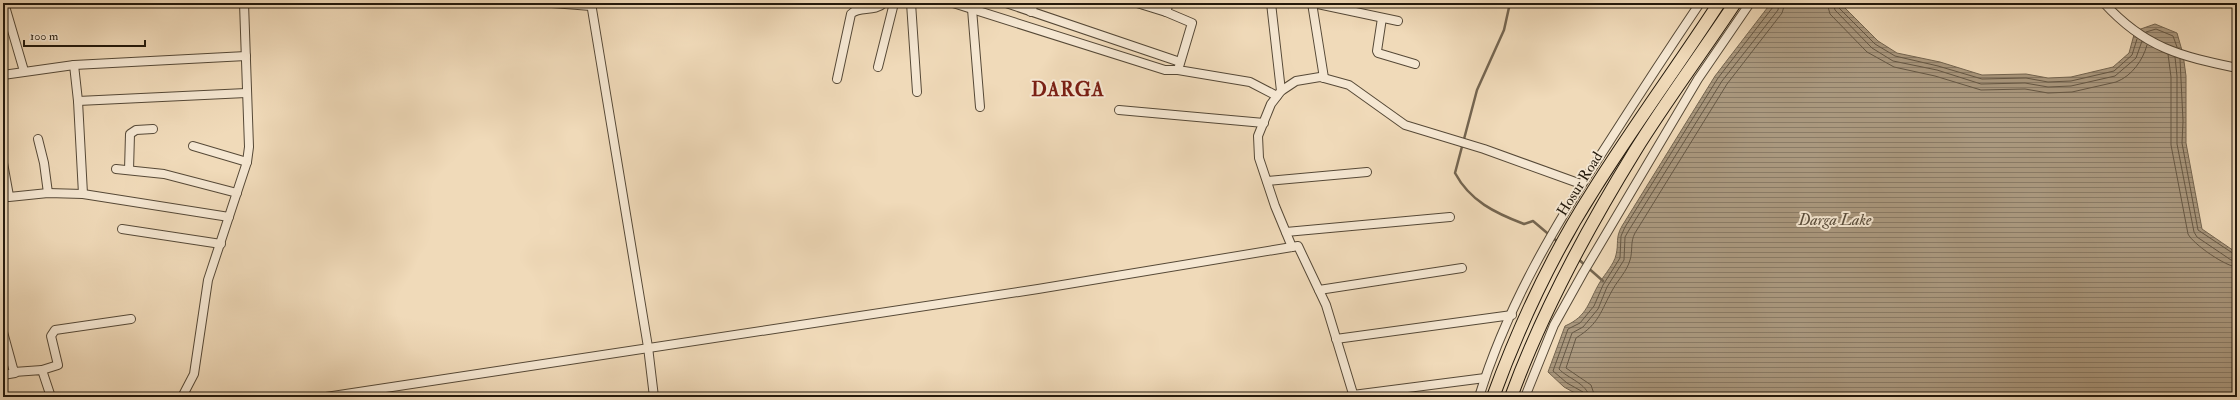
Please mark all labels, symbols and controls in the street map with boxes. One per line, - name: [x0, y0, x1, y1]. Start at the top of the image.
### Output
- scale bar: [24, 22, 145, 48]
- text: 100 m: [30, 29, 59, 44]
- district label: DARGA: [1031, 78, 1105, 102]
- street label: Hosur Road: [1553, 148, 1608, 220]
- water label: Darga Lake: [1798, 210, 1872, 230]

